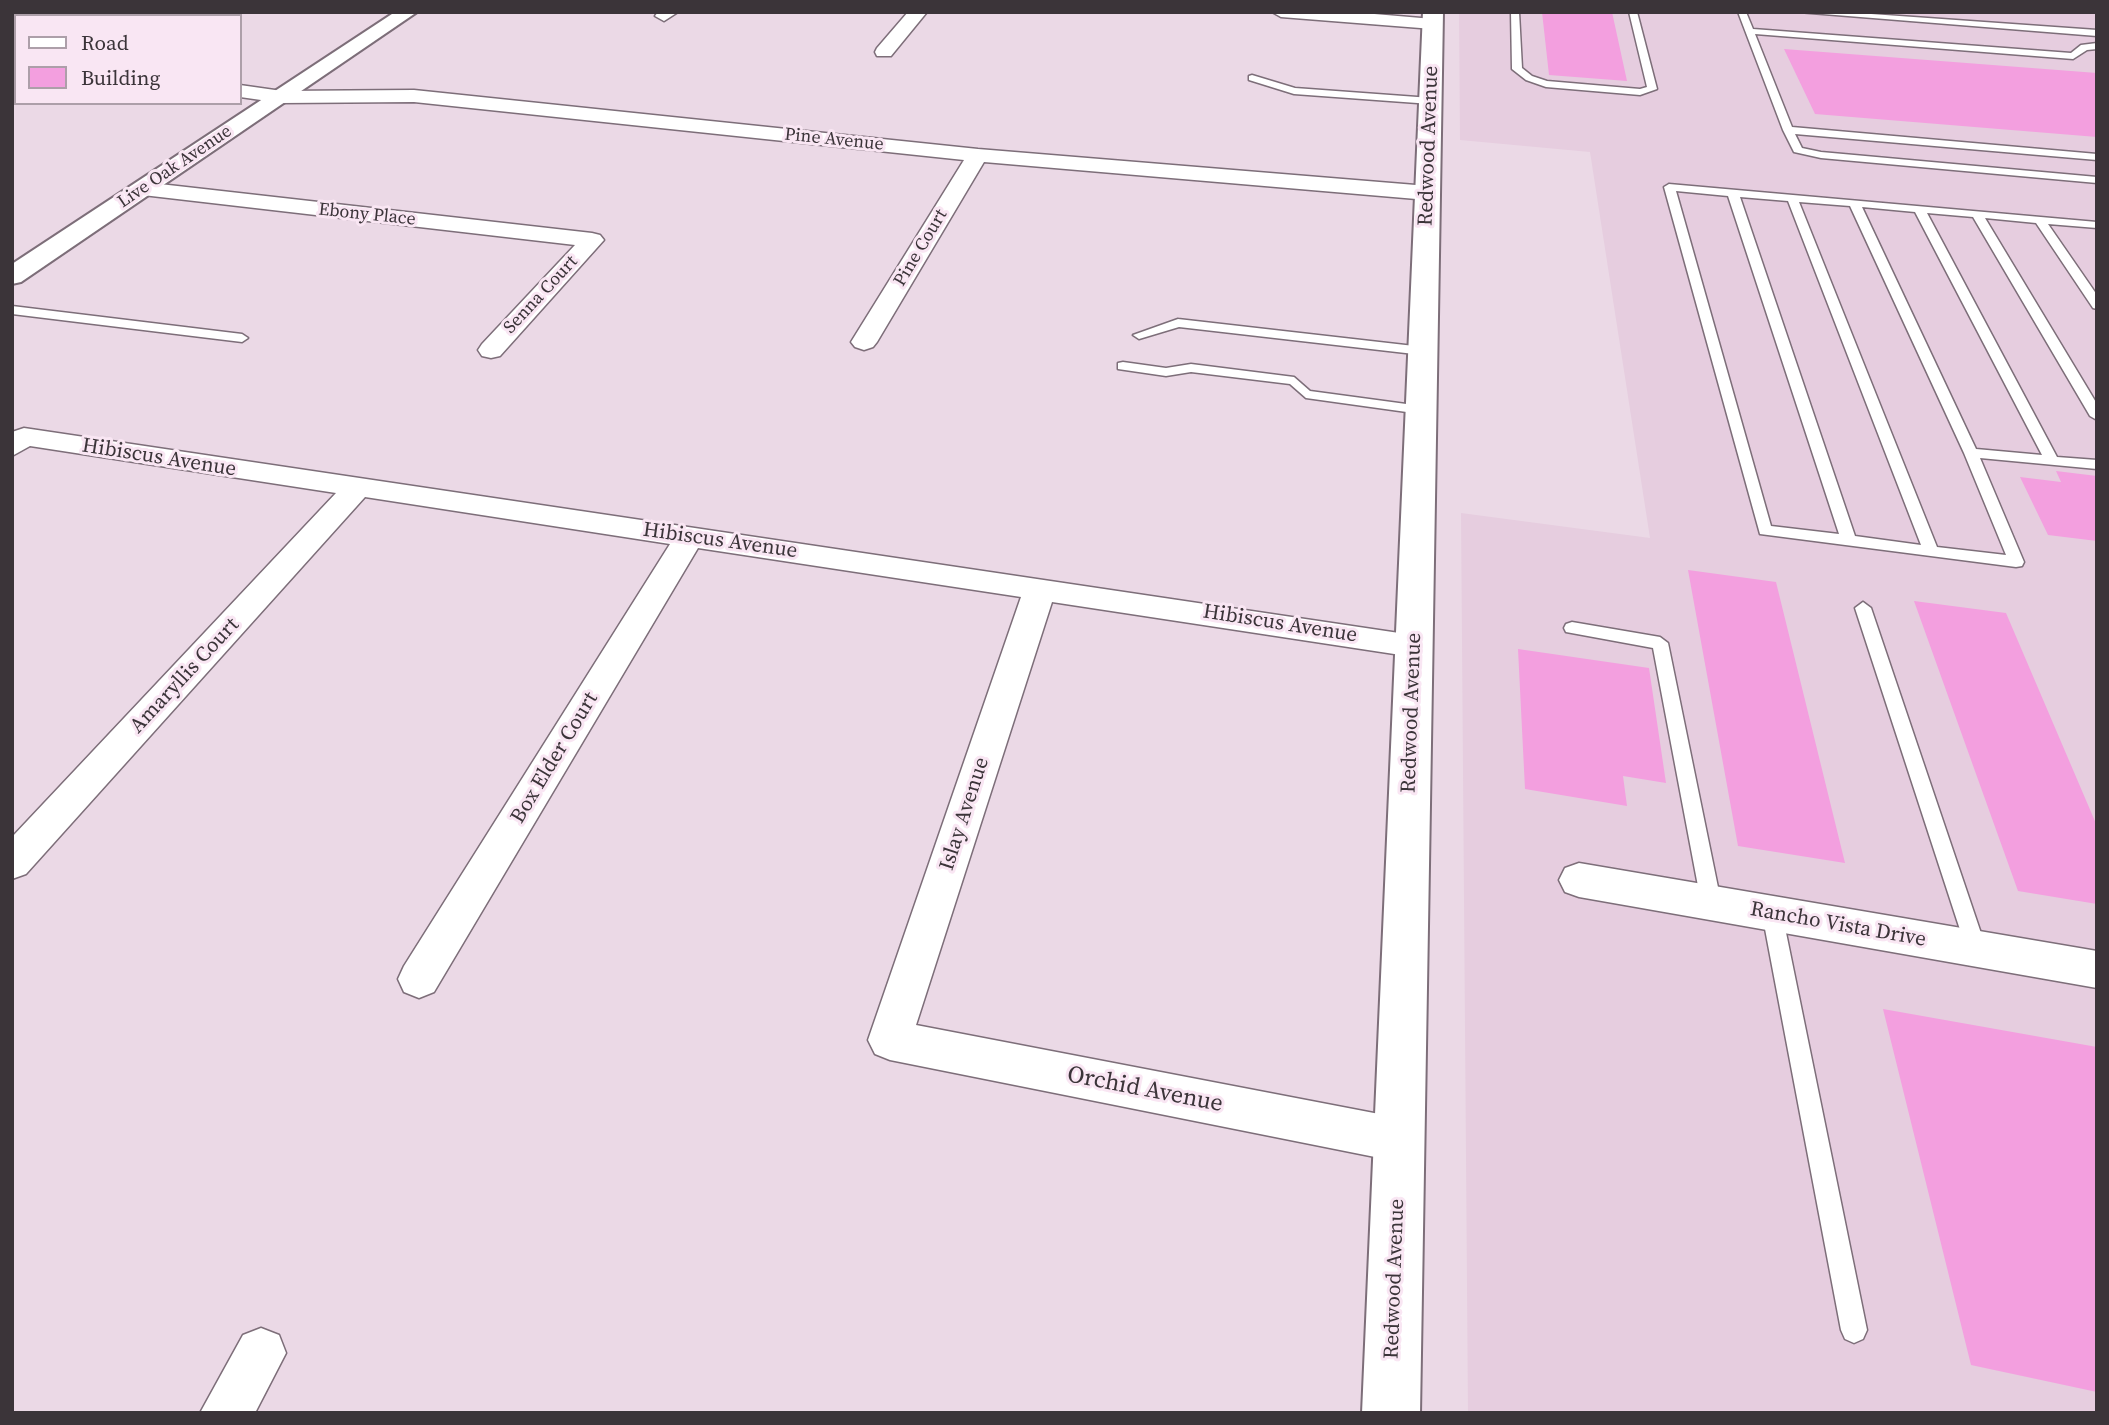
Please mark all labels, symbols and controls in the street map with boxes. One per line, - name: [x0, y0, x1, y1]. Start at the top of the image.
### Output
- legend: [14, 14, 242, 105]
- text: Road: [81, 28, 129, 57]
- text: Building: [81, 63, 160, 92]
- street label: Redwood Avenue: [1414, 65, 1444, 227]
- street label: Live Oak Avenue: [114, 121, 236, 213]
- street label: Pine Avenue: [783, 124, 885, 156]
- street label: Ebony Place: [317, 199, 417, 231]
- street label: Pine Court: [890, 206, 952, 290]
- street label: Senna Court: [499, 251, 583, 339]
- street label: Hibiscus Avenue: [80, 433, 238, 483]
- street label: Hibiscus Avenue: [641, 518, 799, 564]
- street label: Hibiscus Avenue: [1201, 599, 1359, 649]
- street label: Amaryllis Court: [125, 613, 245, 739]
- street label: Redwood Avenue: [1397, 632, 1427, 794]
- street label: Box Elder Court: [506, 688, 604, 828]
- street label: Islay Avenue: [935, 754, 995, 874]
- street label: Rancho Vista Drive: [1748, 897, 1928, 953]
- street label: Orchid Avenue: [1065, 1061, 1225, 1119]
- street label: Redwood Avenue: [1380, 1198, 1410, 1360]

